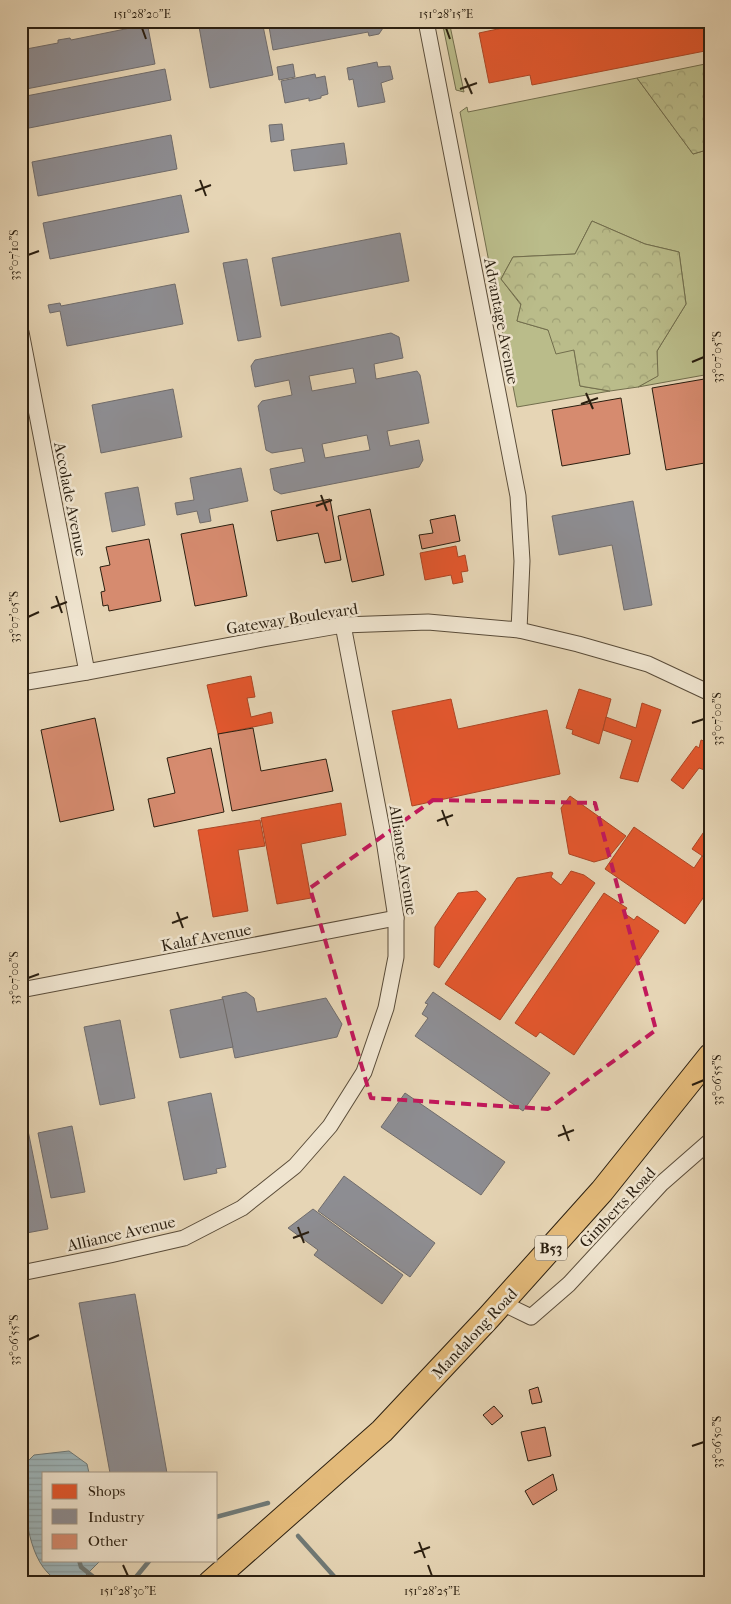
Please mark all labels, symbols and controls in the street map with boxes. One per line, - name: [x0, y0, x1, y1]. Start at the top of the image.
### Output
- text: 151°28'20"E: [113, 7, 171, 21]
- text: 151°28'15"E: [419, 7, 473, 21]
- text: 33°07'10"S: [7, 230, 21, 280]
- street label: Advantage Avenue: [480, 255, 523, 386]
- text: 33°07'05"S: [710, 331, 724, 383]
- street label: Accolade Avenue: [50, 439, 91, 558]
- text: 33°07'05"S: [7, 591, 21, 643]
- street label: Gateway Boulevard: [225, 599, 360, 638]
- text: 33°07'00"S: [710, 692, 724, 746]
- street label: Alliance Avenue: [385, 803, 422, 916]
- street label: Kalaf Avenue: [159, 919, 253, 956]
- text: 33°07'00"S: [7, 951, 21, 1005]
- text: 33°06'55"S: [710, 1054, 724, 1106]
- street label: Gimberts Road: [575, 1163, 660, 1252]
- street label: Alliance Avenue: [64, 1212, 177, 1255]
- road number: B53: [535, 1236, 567, 1260]
- street label: Mandalong Road: [428, 1284, 521, 1382]
- text: 33°06'55"S: [7, 1314, 21, 1366]
- text: 33°06'50"S: [710, 1416, 724, 1468]
- legend: [42, 1472, 218, 1562]
- text: Shops: [88, 1482, 126, 1500]
- text: Industry: [88, 1508, 145, 1526]
- text: Other: [88, 1532, 128, 1550]
- text: 151°28'30"E: [100, 1584, 156, 1598]
- text: 151°28'25"E: [404, 1584, 460, 1598]

